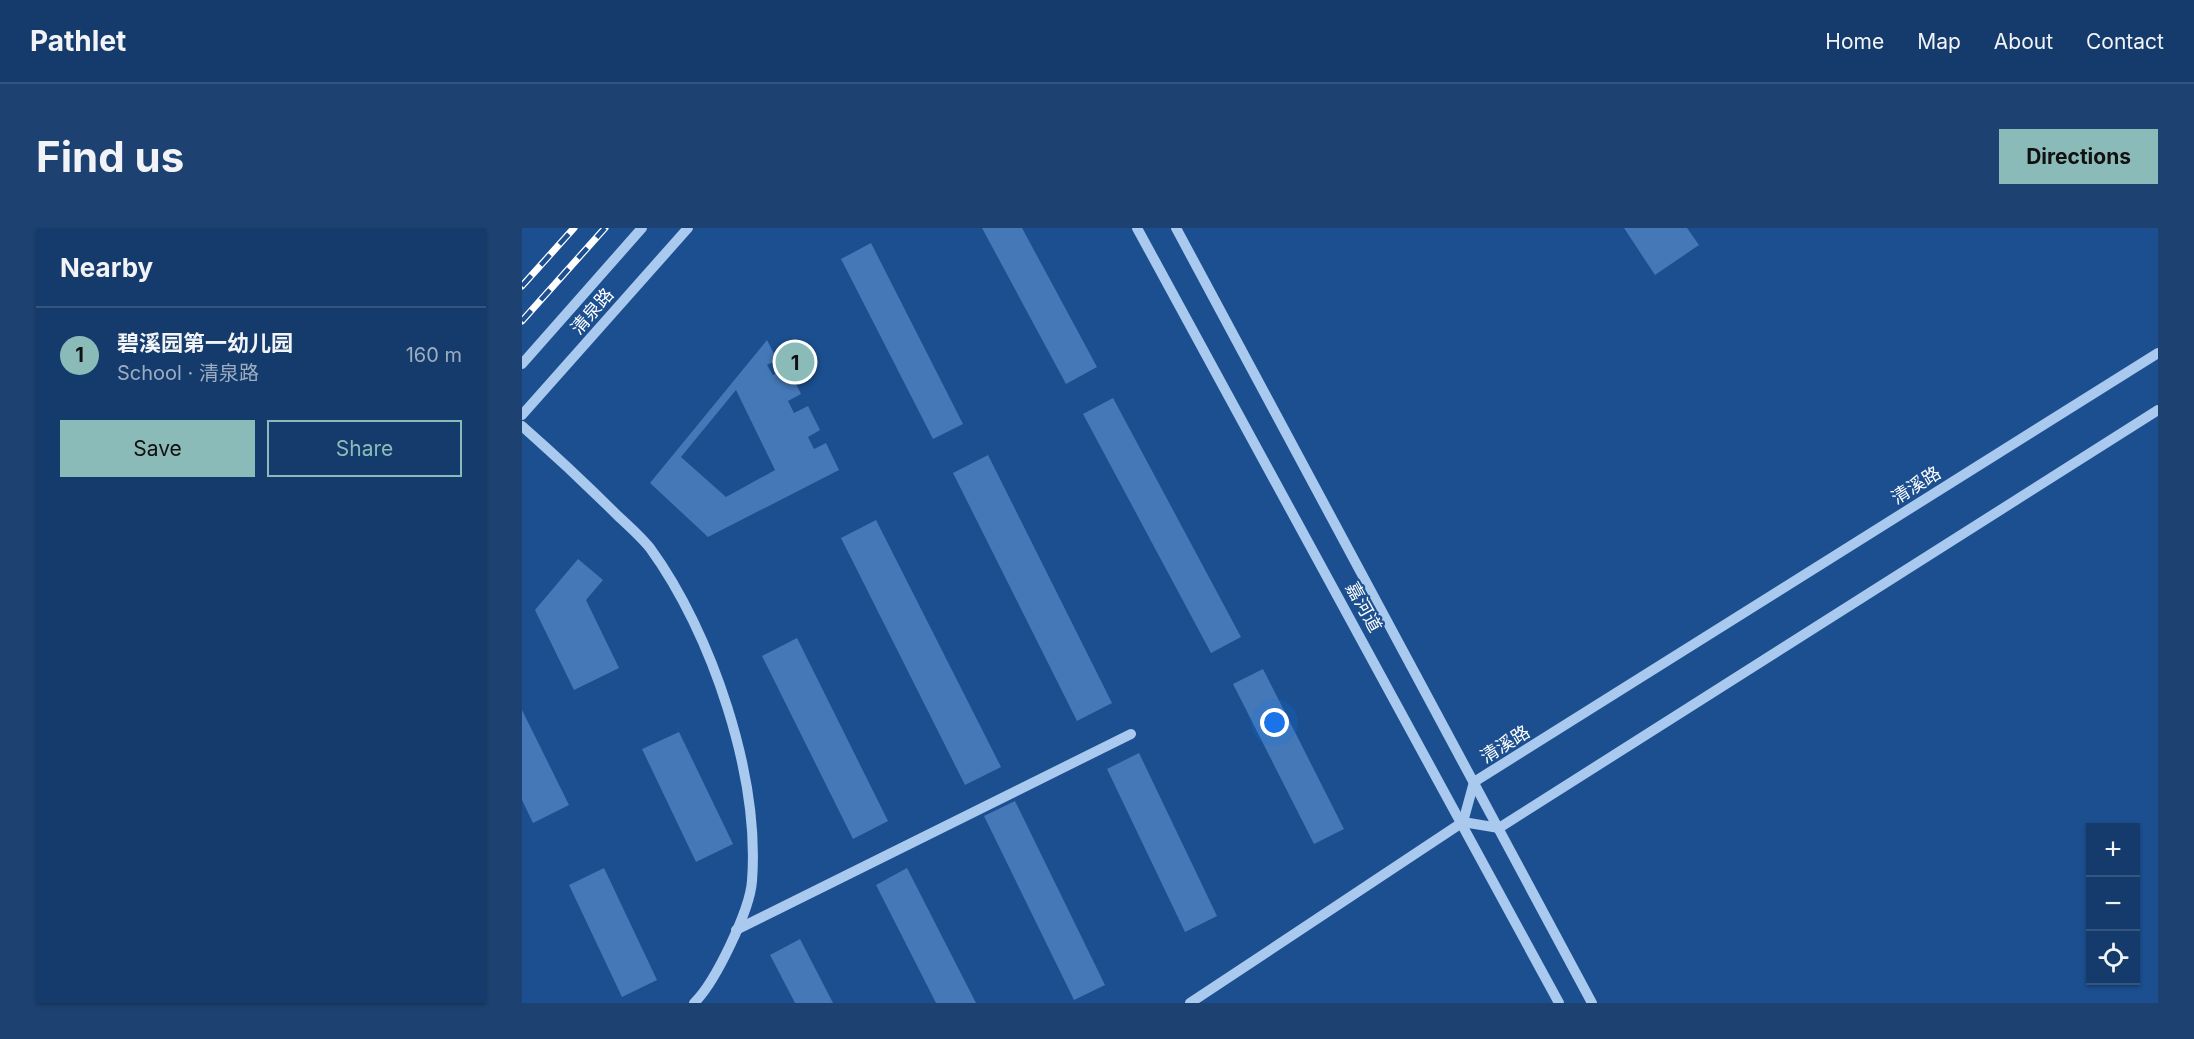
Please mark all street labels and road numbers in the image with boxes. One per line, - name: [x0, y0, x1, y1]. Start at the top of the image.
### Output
- street label: 清泉路: [566, 284, 618, 338]
- street label: 清溪路: [1888, 462, 1944, 508]
- street label: 嘉河道: [1342, 578, 1386, 636]
- street label: 清溪路: [1477, 721, 1533, 767]

